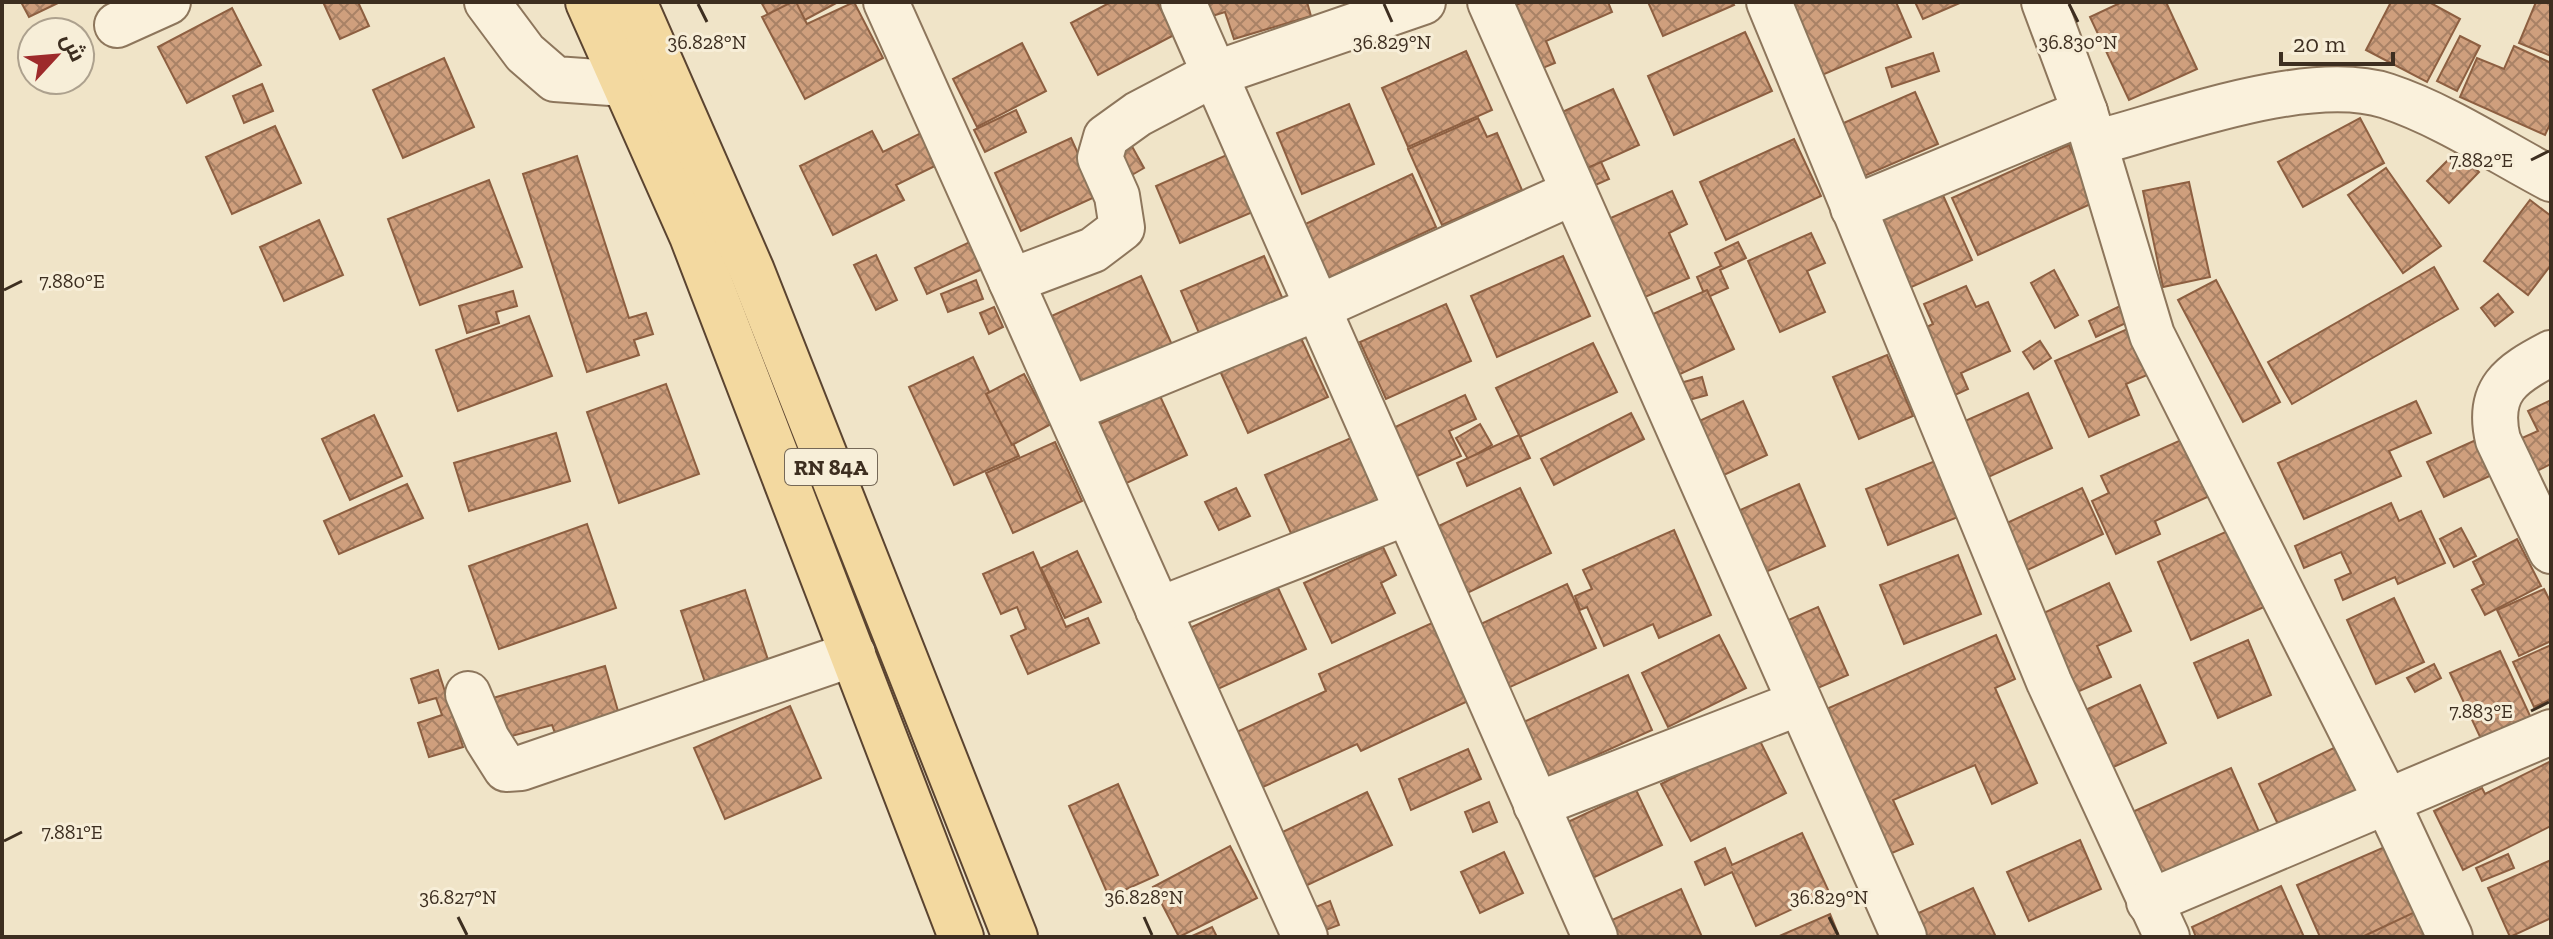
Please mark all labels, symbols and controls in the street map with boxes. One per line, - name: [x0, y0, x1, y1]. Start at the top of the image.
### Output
- north arrow: [16, 16, 96, 96]
- scale bar: [2281, 16, 2393, 66]
- text: ش: [55, 29, 92, 66]
- text: 20 m: [2293, 29, 2346, 58]
- text: 36.828°N: [668, 30, 747, 54]
- text: 36.829°N: [1353, 30, 1432, 54]
- text: 36.830°N: [2038, 30, 2118, 54]
- text: 7.882°E: [2449, 148, 2513, 172]
- text: 7.880°E: [39, 269, 105, 293]
- road number: RN 84A: [785, 449, 877, 485]
- text: 7.883°E: [2449, 699, 2513, 723]
- text: 7.881°E: [41, 820, 103, 844]
- text: 36.827°N: [419, 885, 497, 909]
- text: 36.828°N: [1105, 885, 1184, 909]
- text: 36.829°N: [1790, 885, 1869, 909]

